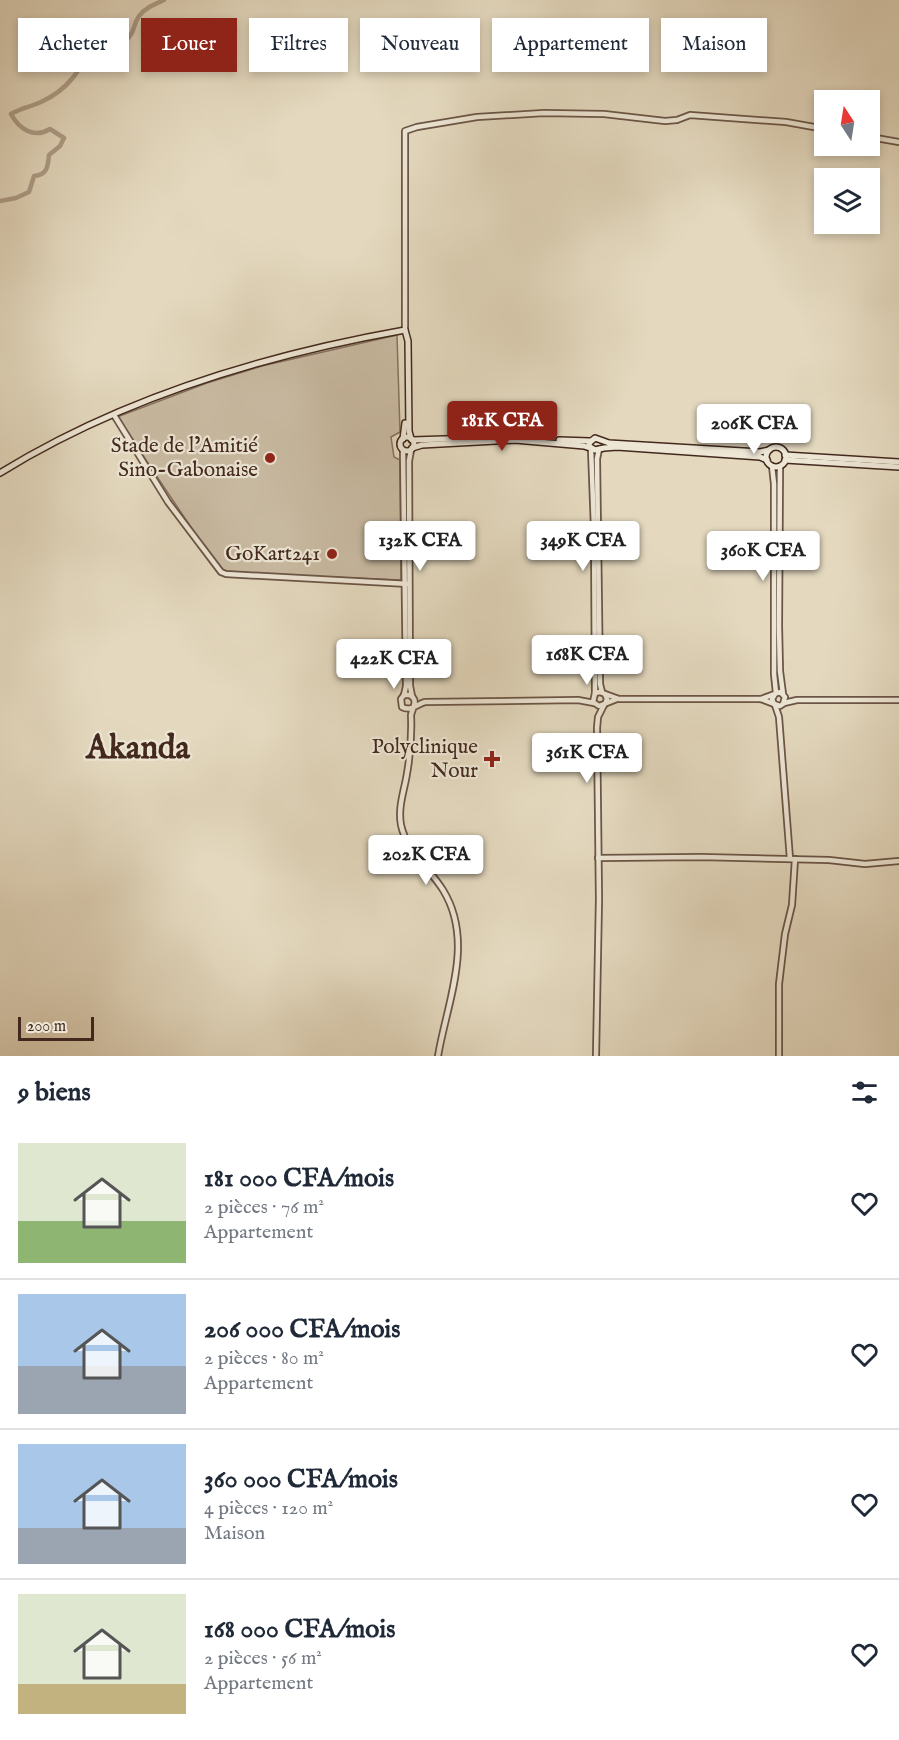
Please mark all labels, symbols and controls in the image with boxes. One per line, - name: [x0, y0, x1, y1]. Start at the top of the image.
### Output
- chip: Acheter: [18, 18, 129, 72]
- chip: Louer: [141, 18, 237, 72]
- chip: Filtres: [249, 18, 348, 72]
- chip: Nouveau: [360, 18, 480, 72]
- chip: Appartement: [492, 18, 649, 72]
- chip: Maison: [661, 18, 767, 72]
- north arrow: [814, 90, 880, 156]
- map controls: [814, 90, 880, 234]
- button: layers: [814, 168, 880, 234]
- pin: 181K CFA: [440, 401, 564, 452]
- pin: 206K CFA: [692, 404, 816, 455]
- text: 181K CFA: [461, 408, 543, 433]
- text: 206K CFA: [711, 411, 797, 436]
- place label: Stade de l’Amitié Sino-Gabonaise: [111, 433, 258, 484]
- marker: Stade de l’Amitié Sino-Gabonaise: [263, 451, 277, 465]
- pin: 132K CFA: [358, 521, 482, 572]
- pin: 349K CFA: [521, 521, 645, 572]
- text: 132K CFA: [378, 528, 462, 553]
- text: 349K CFA: [541, 528, 625, 553]
- pin: 360K CFA: [701, 531, 825, 582]
- text: 360K CFA: [721, 538, 805, 563]
- place label: GoKart241: [225, 541, 320, 568]
- marker: GoKart241: [325, 547, 339, 561]
- pin: 168K CFA: [525, 635, 649, 686]
- pin: 422K CFA: [332, 639, 456, 690]
- text: 168K CFA: [546, 642, 628, 667]
- text: 422K CFA: [350, 646, 438, 671]
- district label: Akanda: [84, 728, 191, 770]
- pin: 361K CFA: [525, 733, 649, 784]
- place label: Polyclinique Nour: [371, 734, 478, 785]
- text: 361K CFA: [546, 740, 628, 765]
- marker: Polyclinique Nour: [483, 750, 501, 768]
- pin: 202K CFA: [364, 835, 488, 886]
- text: 202K CFA: [382, 842, 470, 867]
- scale bar: [18, 1014, 94, 1042]
- text: 200 m: [27, 1017, 66, 1037]
- text: 9 biens: [18, 1076, 91, 1109]
- icon: filters: [848, 1076, 881, 1109]
- text: 181 000 CFA/mois: [204, 1162, 394, 1195]
- icon: home: [66, 1167, 138, 1239]
- icon: heart: [848, 1187, 881, 1220]
- text: 2 pièces · 76 m²: [204, 1195, 324, 1220]
- text: Appartement: [204, 1220, 313, 1245]
- text: 206 000 CFA/mois: [204, 1313, 400, 1346]
- icon: home: [66, 1318, 138, 1390]
- icon: heart: [848, 1338, 881, 1371]
- text: 2 pièces · 80 m²: [204, 1346, 324, 1371]
- text: Appartement: [204, 1371, 313, 1396]
- text: 360 000 CFA/mois: [204, 1463, 398, 1496]
- icon: home: [66, 1468, 138, 1540]
- icon: heart: [848, 1488, 881, 1521]
- text: 4 pièces · 120 m²: [204, 1496, 333, 1521]
- text: Maison: [204, 1521, 265, 1546]
- text: 168 000 CFA/mois: [204, 1613, 395, 1646]
- icon: home: [66, 1618, 138, 1690]
- icon: heart: [848, 1638, 881, 1671]
- text: 2 pièces · 56 m²: [204, 1646, 322, 1671]
- text: Appartement: [204, 1671, 313, 1696]

